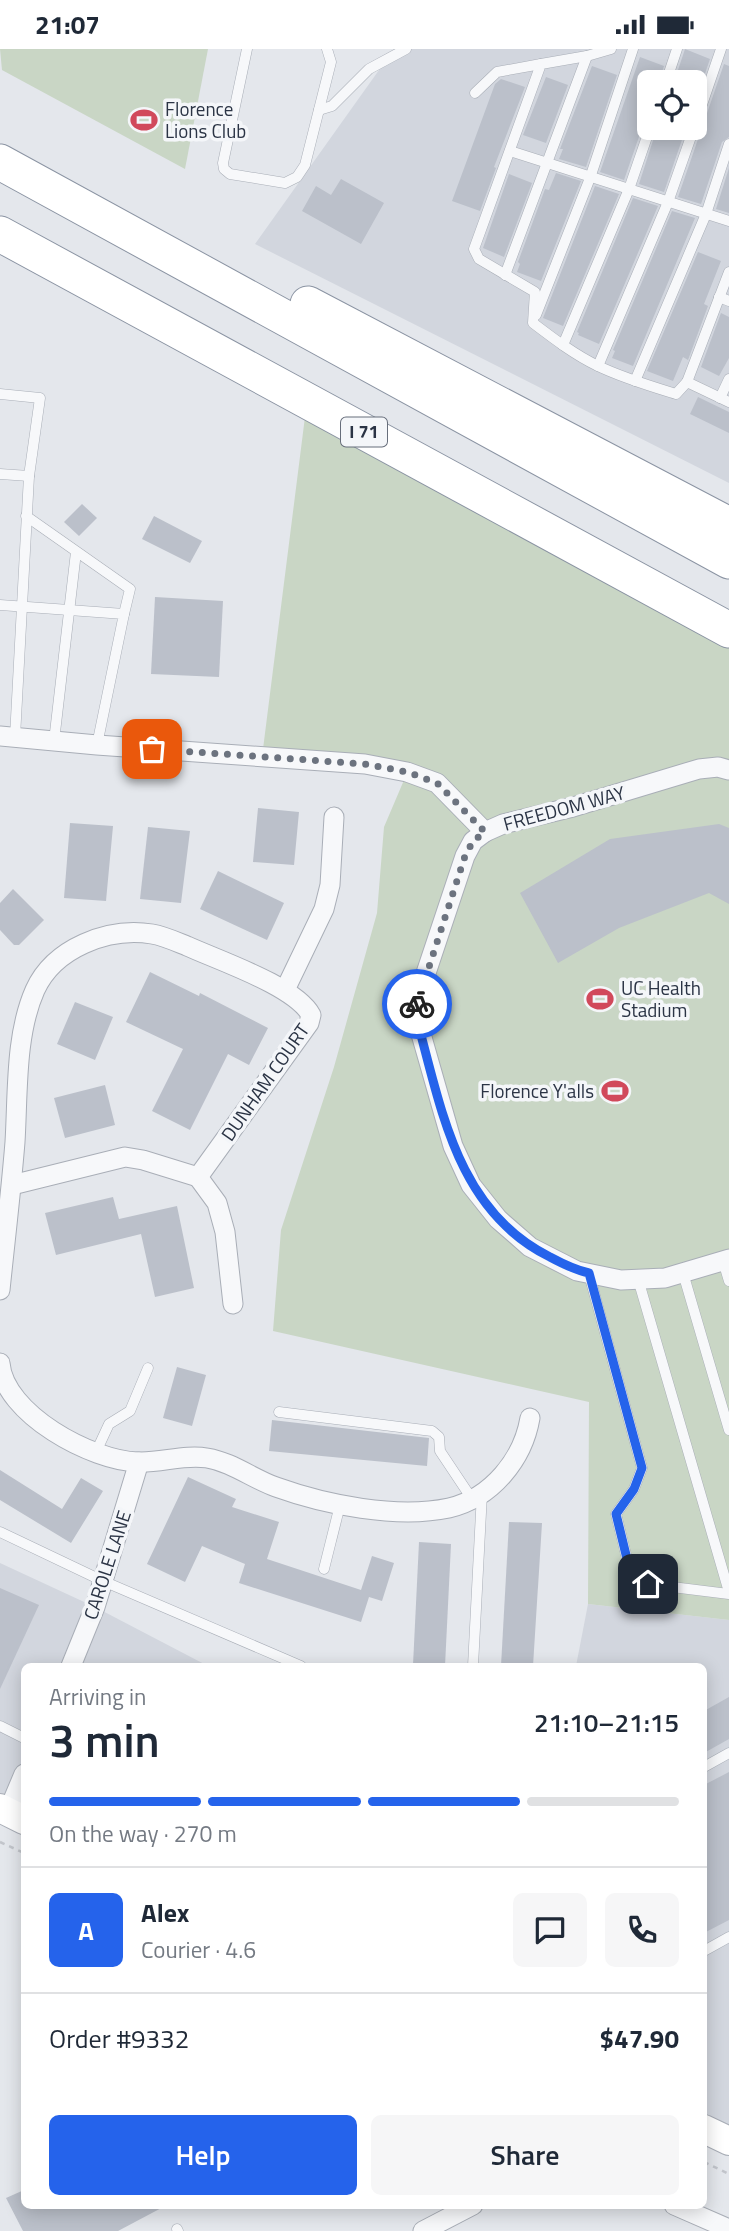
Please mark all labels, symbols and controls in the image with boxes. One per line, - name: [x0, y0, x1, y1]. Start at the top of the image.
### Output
- text: 21:07: [35, 5, 100, 44]
- map controls: [637, 70, 707, 140]
- button: locate: [637, 70, 707, 140]
- place label: Florence Lions Club: [165, 94, 246, 145]
- sports icon: Florence Lions Club: [129, 105, 159, 135]
- road number: I 71: [341, 417, 387, 447]
- pin: [122, 719, 182, 779]
- icon: bag: [133, 730, 171, 768]
- street label: FREEDOM WAY: [500, 777, 629, 838]
- courier: [382, 969, 452, 1039]
- place label: UC Health Stadium: [621, 973, 701, 1024]
- sports icon: UC Health Stadium: [585, 984, 615, 1014]
- icon: bike: [398, 985, 436, 1023]
- street label: DUNHAM COURT: [213, 1017, 316, 1147]
- place label: Florence Y'alls: [480, 1076, 594, 1105]
- sports icon: Florence Y'alls: [600, 1076, 630, 1106]
- street label: CAROLE LANE: [75, 1506, 138, 1623]
- pin: [618, 1554, 678, 1614]
- icon: home: [629, 1565, 667, 1603]
- text: Arriving in: [49, 1679, 146, 1714]
- text: 21:10–21:15: [534, 1703, 679, 1742]
- text: 3 min: [49, 1705, 160, 1775]
- text: On the way · 270 m: [49, 1816, 237, 1851]
- text: Alex: [141, 1893, 189, 1932]
- button: chat: [513, 1893, 587, 1967]
- button: phone: [605, 1893, 679, 1967]
- text: A: [78, 1911, 94, 1950]
- text: Courier · 4.6: [141, 1932, 256, 1967]
- text: Order #9332: [49, 2019, 189, 2058]
- text: $47.90: [600, 2019, 679, 2058]
- button: Help: [49, 2115, 357, 2195]
- button: Share: [371, 2115, 679, 2195]

